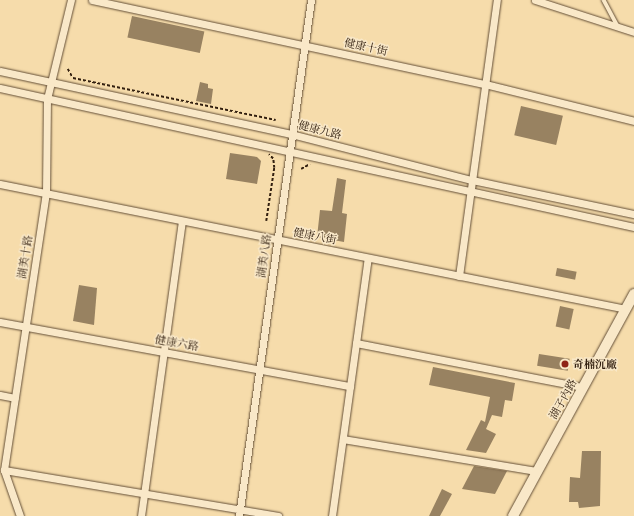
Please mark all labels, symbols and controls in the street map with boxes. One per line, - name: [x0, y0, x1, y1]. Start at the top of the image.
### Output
- street label: 健康十街: [343, 36, 389, 58]
- street label: 健康九路: [297, 118, 343, 142]
- street label: 健康八街: [292, 225, 338, 247]
- street label: 湖美八路: [254, 233, 274, 279]
- street label: 湖美十路: [15, 234, 35, 280]
- street label: 健康六路: [154, 333, 200, 353]
- place label: 奇楠沉廠: [573, 357, 617, 371]
- marker: 奇楠沉廠: [560, 359, 570, 369]
- street label: 湖子內路: [547, 377, 579, 421]

